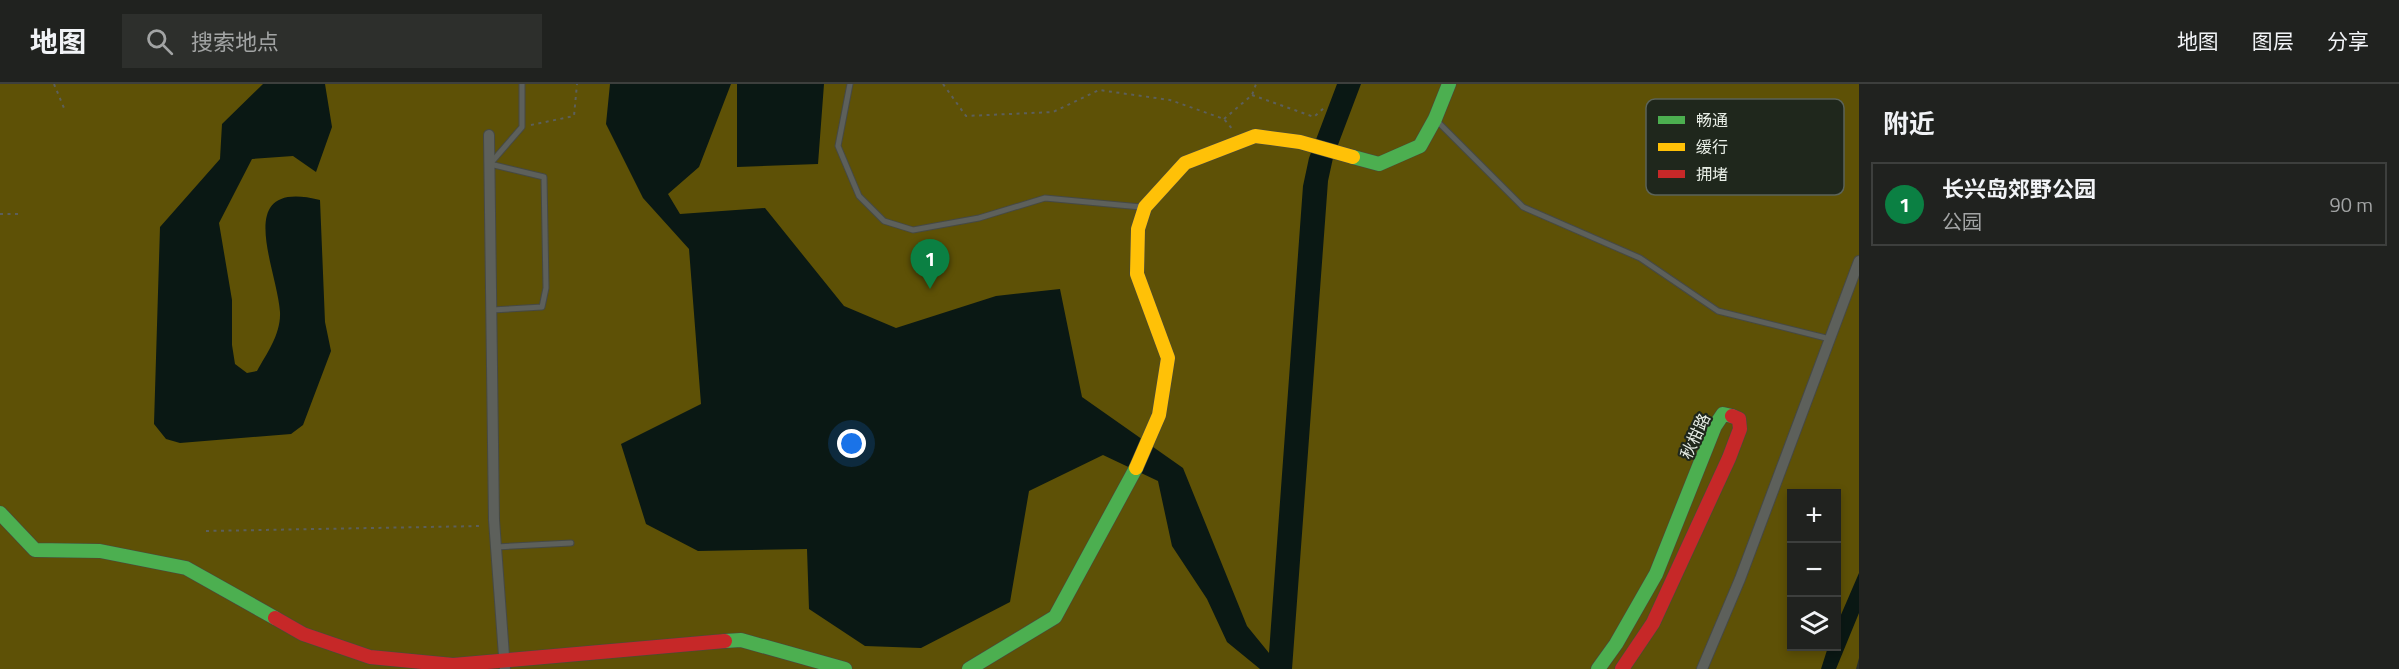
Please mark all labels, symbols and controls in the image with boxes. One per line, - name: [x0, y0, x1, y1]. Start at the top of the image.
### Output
- search box: [122, 14, 542, 68]
- text: 地图: [30, 20, 86, 63]
- icon: search: [143, 25, 176, 58]
- text: 搜索地点: [191, 25, 279, 59]
- text: 地图: [2177, 25, 2219, 57]
- text: 图层: [2252, 25, 2294, 57]
- text: 分享: [2327, 25, 2369, 57]
- legend: [1646, 99, 1844, 195]
- text: 附近: [1883, 104, 1935, 143]
- text: 畅通: [1696, 108, 1728, 132]
- text: 缓行: [1696, 135, 1728, 159]
- text: 拥堵: [1696, 162, 1728, 186]
- text: 长兴岛郊野公园: [1942, 172, 2096, 206]
- text: 1: [1899, 189, 1910, 220]
- text: 90 m: [2329, 189, 2373, 220]
- text: 公园: [1942, 206, 1982, 237]
- pin: 1: [910, 240, 950, 289]
- street label: 秋柑路: [1674, 409, 1716, 463]
- your location: [837, 429, 866, 458]
- map controls: [1787, 489, 1841, 651]
- button: +: [1787, 489, 1841, 543]
- button: −: [1787, 543, 1841, 597]
- button: layers: [1787, 597, 1841, 651]

